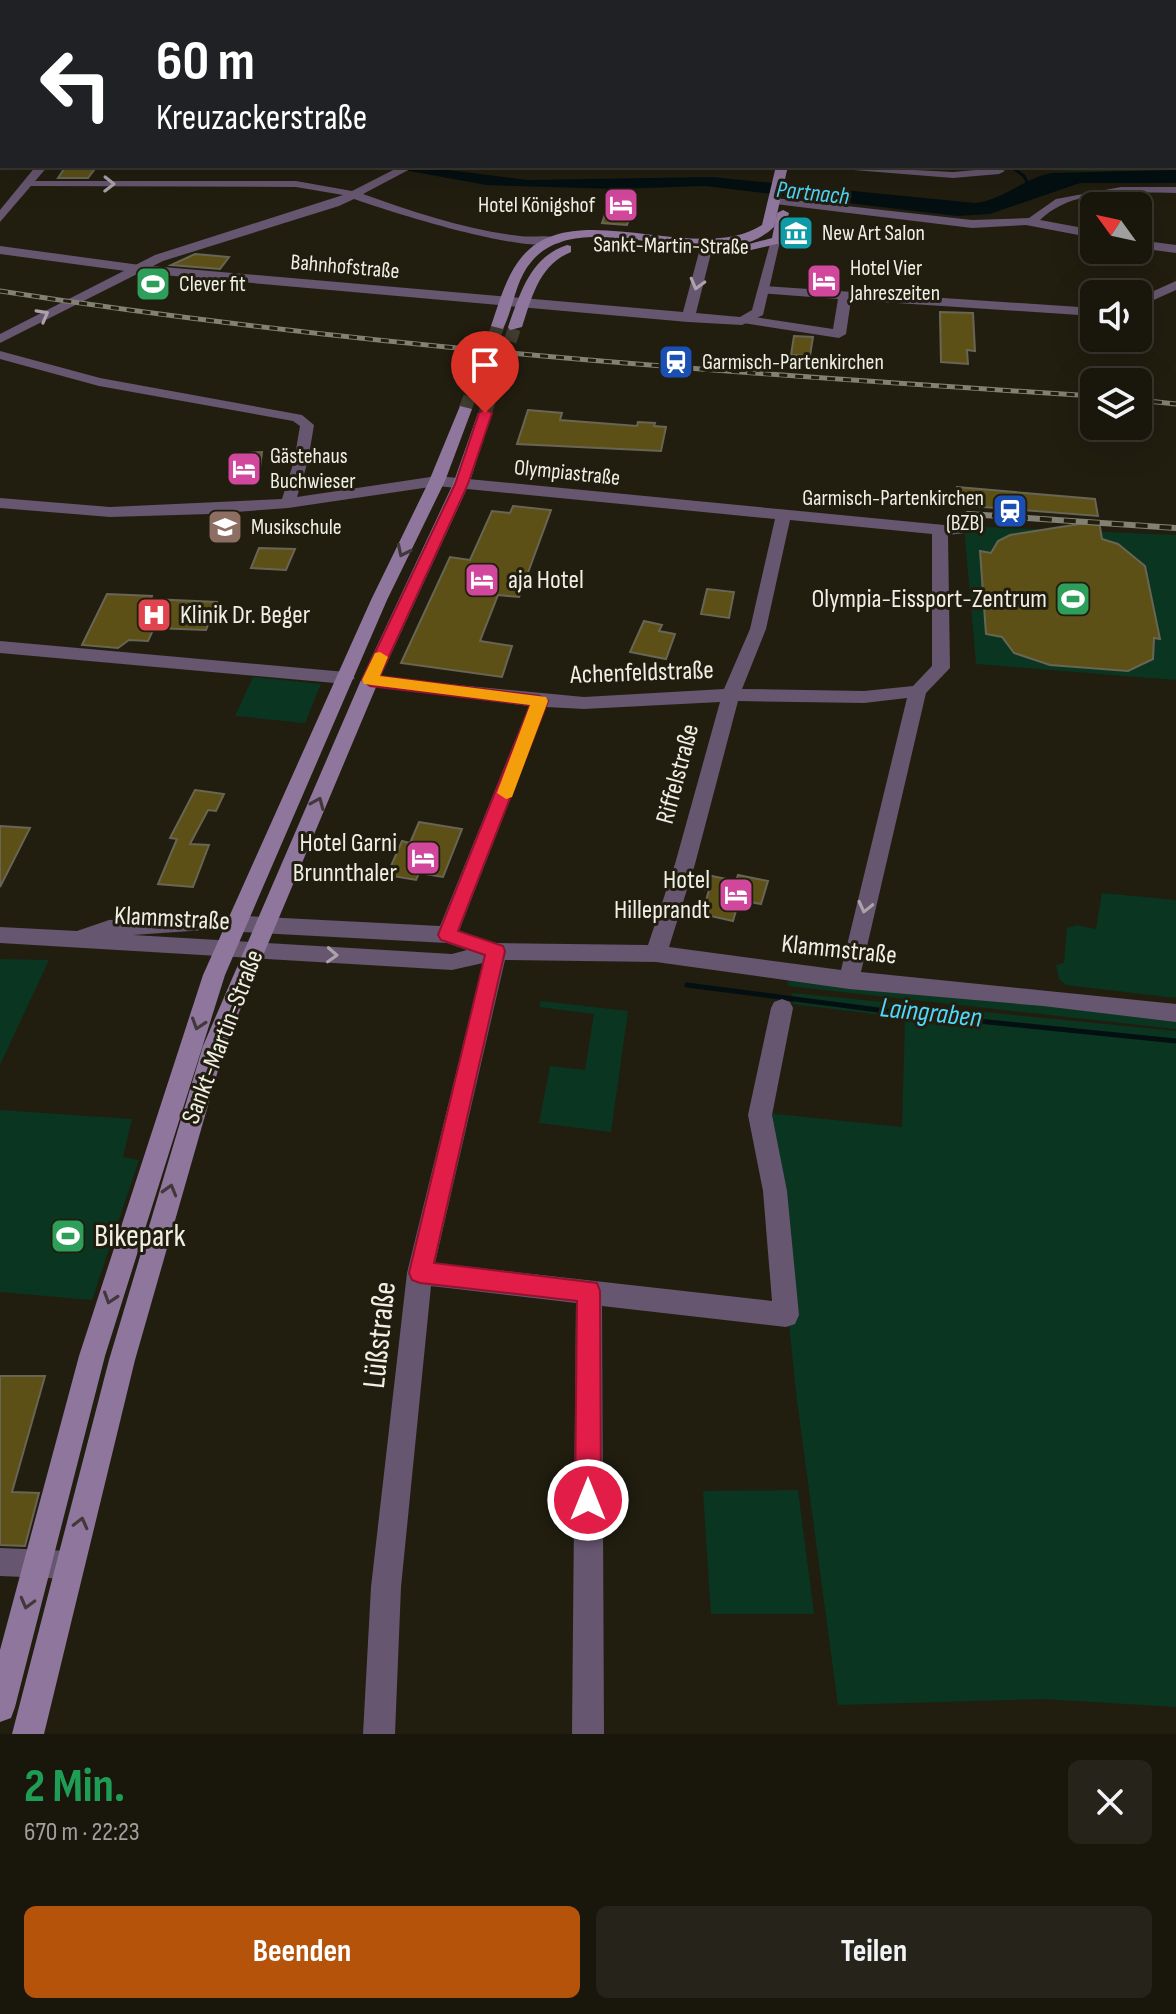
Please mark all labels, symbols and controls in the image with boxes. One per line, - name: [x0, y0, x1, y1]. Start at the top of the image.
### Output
- text: 60 m: [156, 29, 255, 96]
- icon: left: [24, 32, 128, 136]
- text: Kreuzackerstraße: [156, 97, 367, 140]
- water label: Partnach: [775, 175, 851, 211]
- one-way arrow: [103, 176, 116, 193]
- hotel icon: Hotel Königshof: [602, 186, 640, 224]
- place label: Hotel Königshof: [478, 192, 596, 219]
- north arrow: [1080, 192, 1152, 264]
- map controls: [1080, 192, 1152, 440]
- museum icon: New Art Salon: [777, 214, 815, 252]
- place label: New Art Salon: [822, 220, 925, 247]
- street label: Sankt-Martin-Straße: [593, 231, 749, 261]
- street label: Bahnhofstraße: [289, 249, 401, 285]
- place label: Hotel Vier Jahreszeiten: [849, 255, 940, 307]
- hotel icon: Hotel Vier Jahreszeiten: [805, 262, 843, 300]
- sports icon: Clever fit: [134, 265, 172, 303]
- place label: Clever fit: [179, 271, 246, 298]
- one-way arrow: [690, 276, 707, 290]
- button: sound: [1080, 280, 1152, 352]
- one-way arrow: [34, 309, 49, 325]
- pin: [451, 331, 519, 413]
- icon: arrive: [463, 343, 507, 387]
- station icon: Garmisch-Partenkirchen: [657, 343, 695, 381]
- place label: Garmisch-Partenkirchen: [702, 349, 884, 376]
- button: layers: [1080, 368, 1152, 440]
- place label: Gästehaus Buchwieser: [270, 443, 356, 495]
- hotel icon: Gästehaus Buchwieser: [225, 450, 263, 488]
- street label: Olympiastraße: [513, 454, 621, 492]
- place label: Garmisch-Partenkirchen (BZB): [802, 485, 984, 537]
- station icon: Garmisch-Partenkirchen (BZB): [991, 492, 1029, 530]
- school or university icon: Musikschule: [206, 508, 244, 546]
- place label: Musikschule: [251, 514, 342, 541]
- one-way arrow: [397, 543, 412, 558]
- hotel icon: aja Hotel: [463, 561, 501, 599]
- place label: aja Hotel: [508, 565, 584, 596]
- sports icon: Olympia-Eissport-Zentrum: [1054, 580, 1092, 618]
- place label: Olympia-Eissport-Zentrum: [812, 584, 1047, 615]
- hospital icon: Klinik Dr. Beger: [135, 596, 173, 634]
- place label: Klinik Dr. Beger: [180, 600, 311, 631]
- street label: Achenfeldstraße: [569, 655, 714, 691]
- street label: Riffelstraße: [650, 721, 706, 827]
- one-way arrow: [308, 797, 325, 811]
- place label: Hotel Garni Brunnthaler: [293, 828, 398, 889]
- hotel icon: Hotel Garni Brunnthaler: [404, 839, 442, 877]
- place label: Hotel Hilleprandt: [614, 865, 710, 926]
- hotel icon: Hotel Hilleprandt: [717, 876, 755, 914]
- street label: Klammstraße: [113, 900, 231, 938]
- one-way arrow: [857, 900, 874, 914]
- street label: Klammstraße: [780, 929, 898, 971]
- street label: Sankt-Martin-Straße: [176, 946, 270, 1128]
- one-way arrow: [326, 946, 339, 963]
- water label: Laingraben: [878, 991, 984, 1035]
- one-way arrow: [191, 1017, 207, 1030]
- one-way arrow: [161, 1184, 178, 1198]
- sports icon: Bikepark: [49, 1217, 87, 1255]
- place label: Bikepark: [94, 1217, 186, 1256]
- street label: Lüßstraße: [355, 1280, 405, 1390]
- one-way arrow: [103, 1291, 119, 1305]
- position arrow: [546, 1458, 630, 1542]
- one-way arrow: [72, 1516, 89, 1530]
- one-way arrow: [20, 1596, 37, 1610]
- text: 2 Min.: [24, 1758, 125, 1815]
- button: close: [1068, 1760, 1152, 1844]
- text: 670 m · 22:23: [24, 1817, 140, 1848]
- button: Beenden: [24, 1906, 580, 1998]
- button: Teilen: [596, 1906, 1152, 1998]

